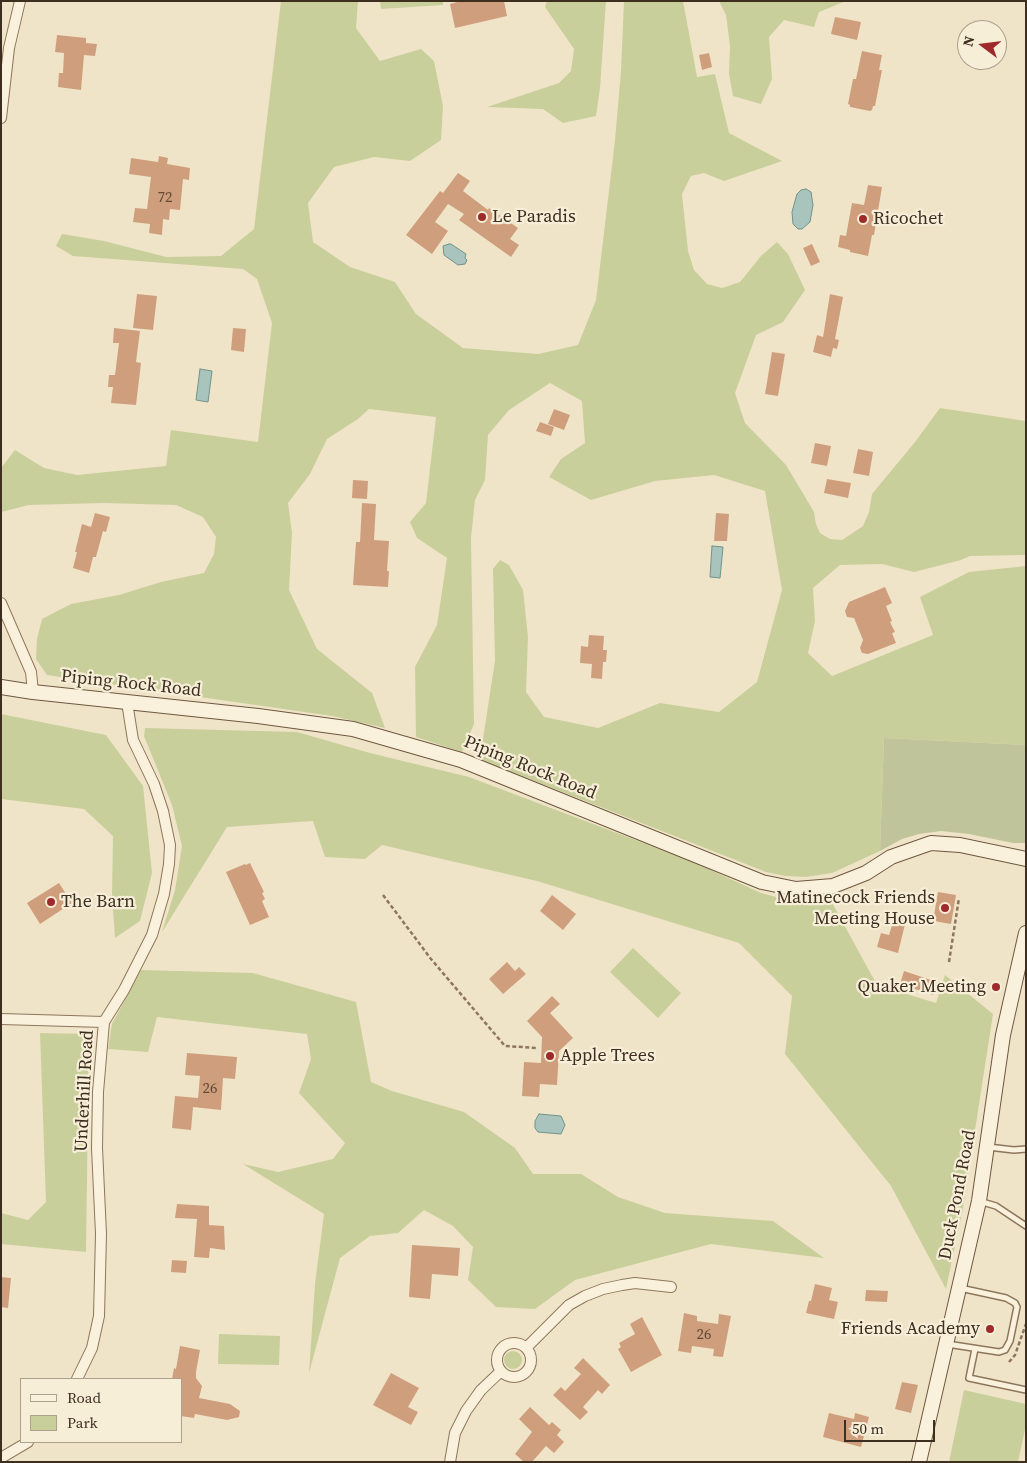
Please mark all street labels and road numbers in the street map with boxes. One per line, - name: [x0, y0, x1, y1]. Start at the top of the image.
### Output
- street label: Piping Rock Road: [60, 666, 202, 702]
- street label: Piping Rock Road: [461, 732, 599, 804]
- street label: Underhill Road: [71, 1029, 99, 1153]
- street label: Duck Pond Road: [935, 1128, 981, 1262]

